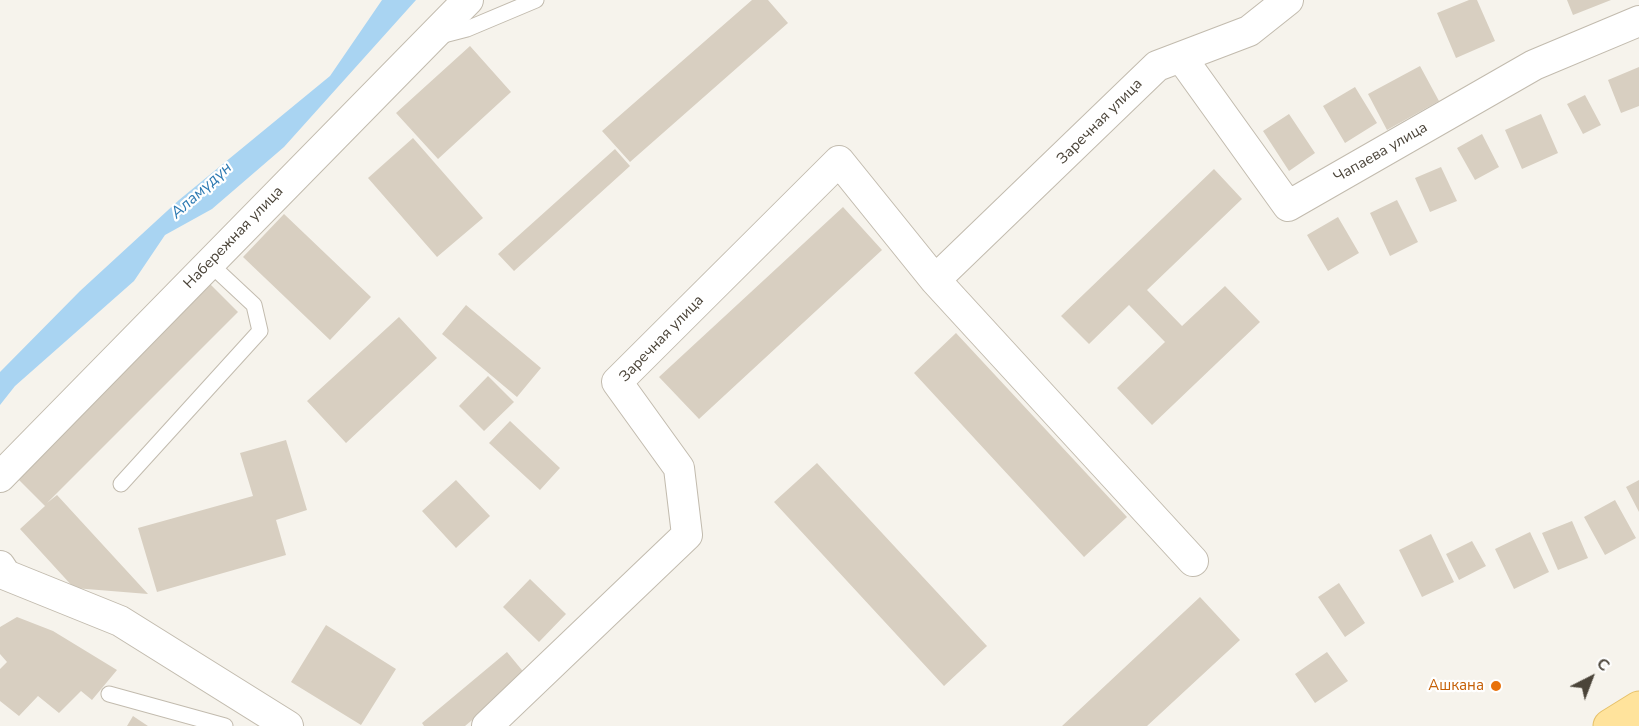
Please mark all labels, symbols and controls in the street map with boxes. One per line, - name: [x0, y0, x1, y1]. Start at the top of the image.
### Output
- street label: Заречная улица: [1053, 75, 1147, 169]
- street label: Чапаева улица: [1331, 119, 1431, 187]
- water label: Аламүдүн: [168, 159, 236, 223]
- street label: Набережная улица: [180, 183, 288, 293]
- street label: Заречная улица: [616, 292, 708, 386]
- north arrow: [1561, 648, 1621, 708]
- text: С: [1592, 653, 1614, 676]
- place label: Ашкана: [1428, 677, 1484, 695]
- marker: Ашкана: [1489, 679, 1503, 693]

